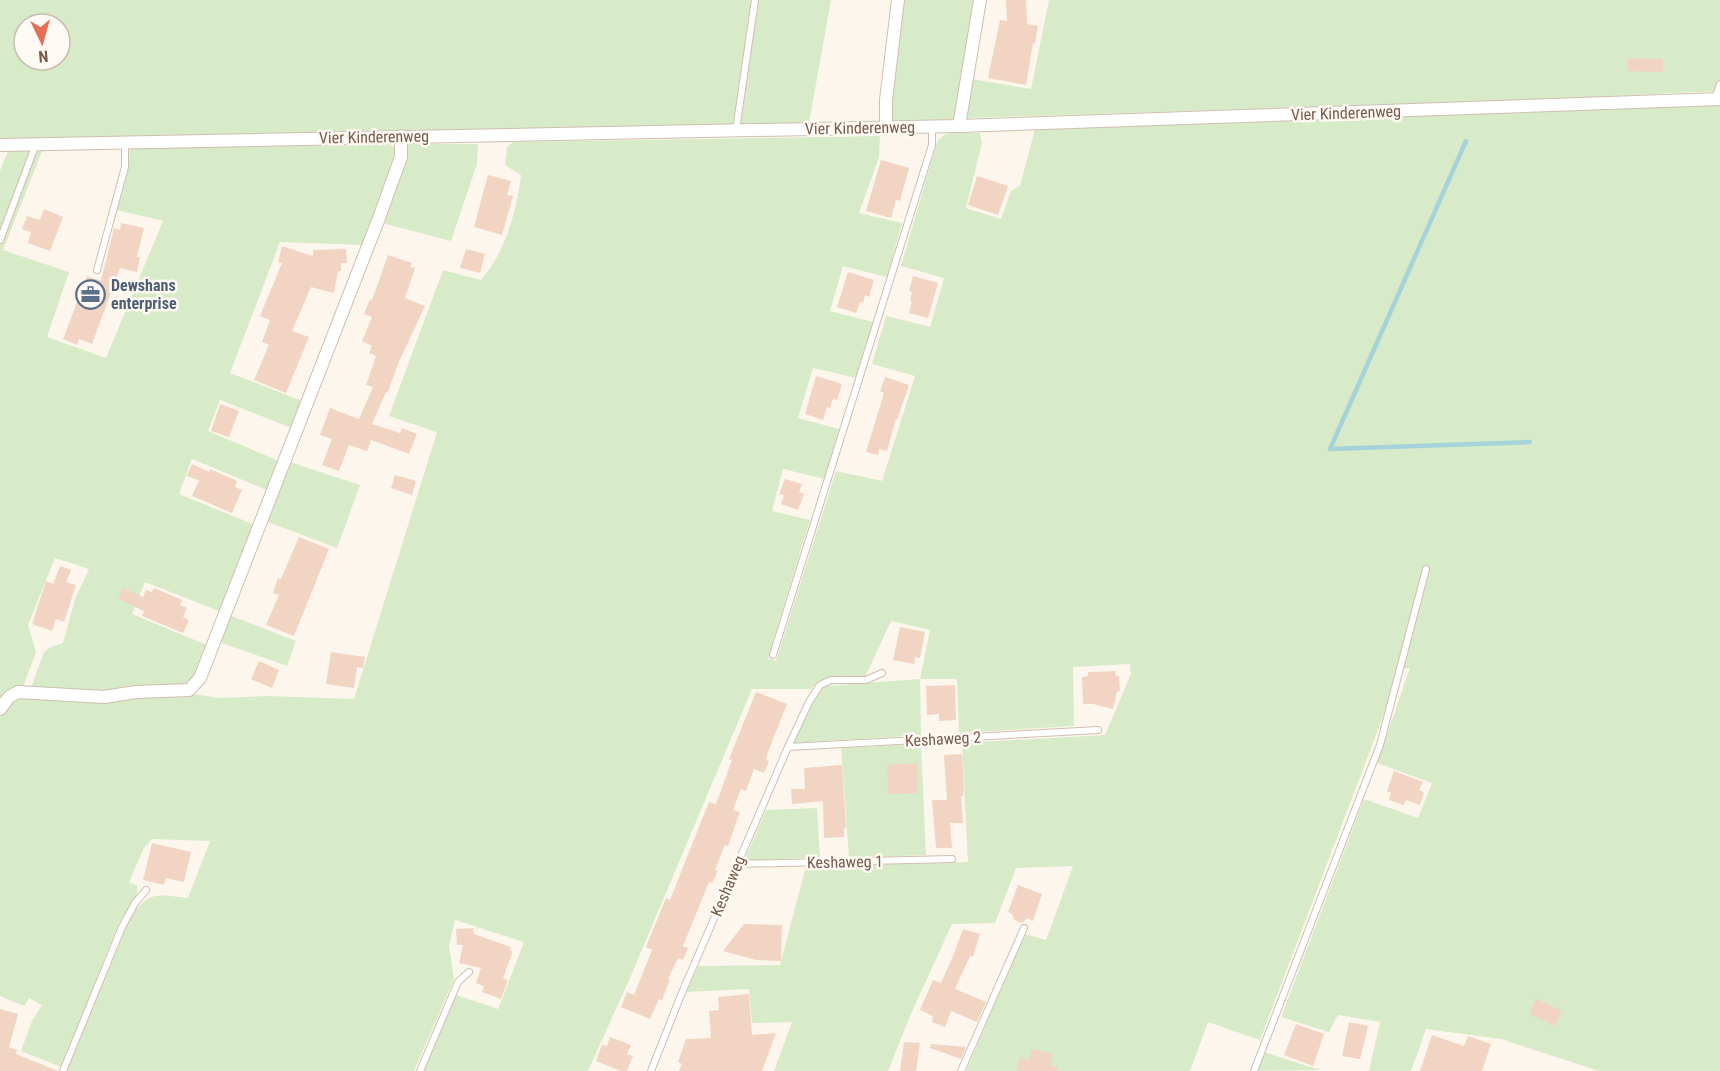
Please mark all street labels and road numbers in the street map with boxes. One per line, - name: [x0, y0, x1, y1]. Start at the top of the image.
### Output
- street label: Vier Kinderenweg: [1291, 102, 1401, 124]
- street label: Vier Kinderenweg: [805, 118, 915, 138]
- street label: Vier Kinderenweg: [319, 127, 429, 147]
- street label: Keshaweg 2: [905, 728, 982, 750]
- street label: Keshaweg 1: [807, 852, 883, 872]
- street label: Keshaweg: [707, 853, 749, 919]

